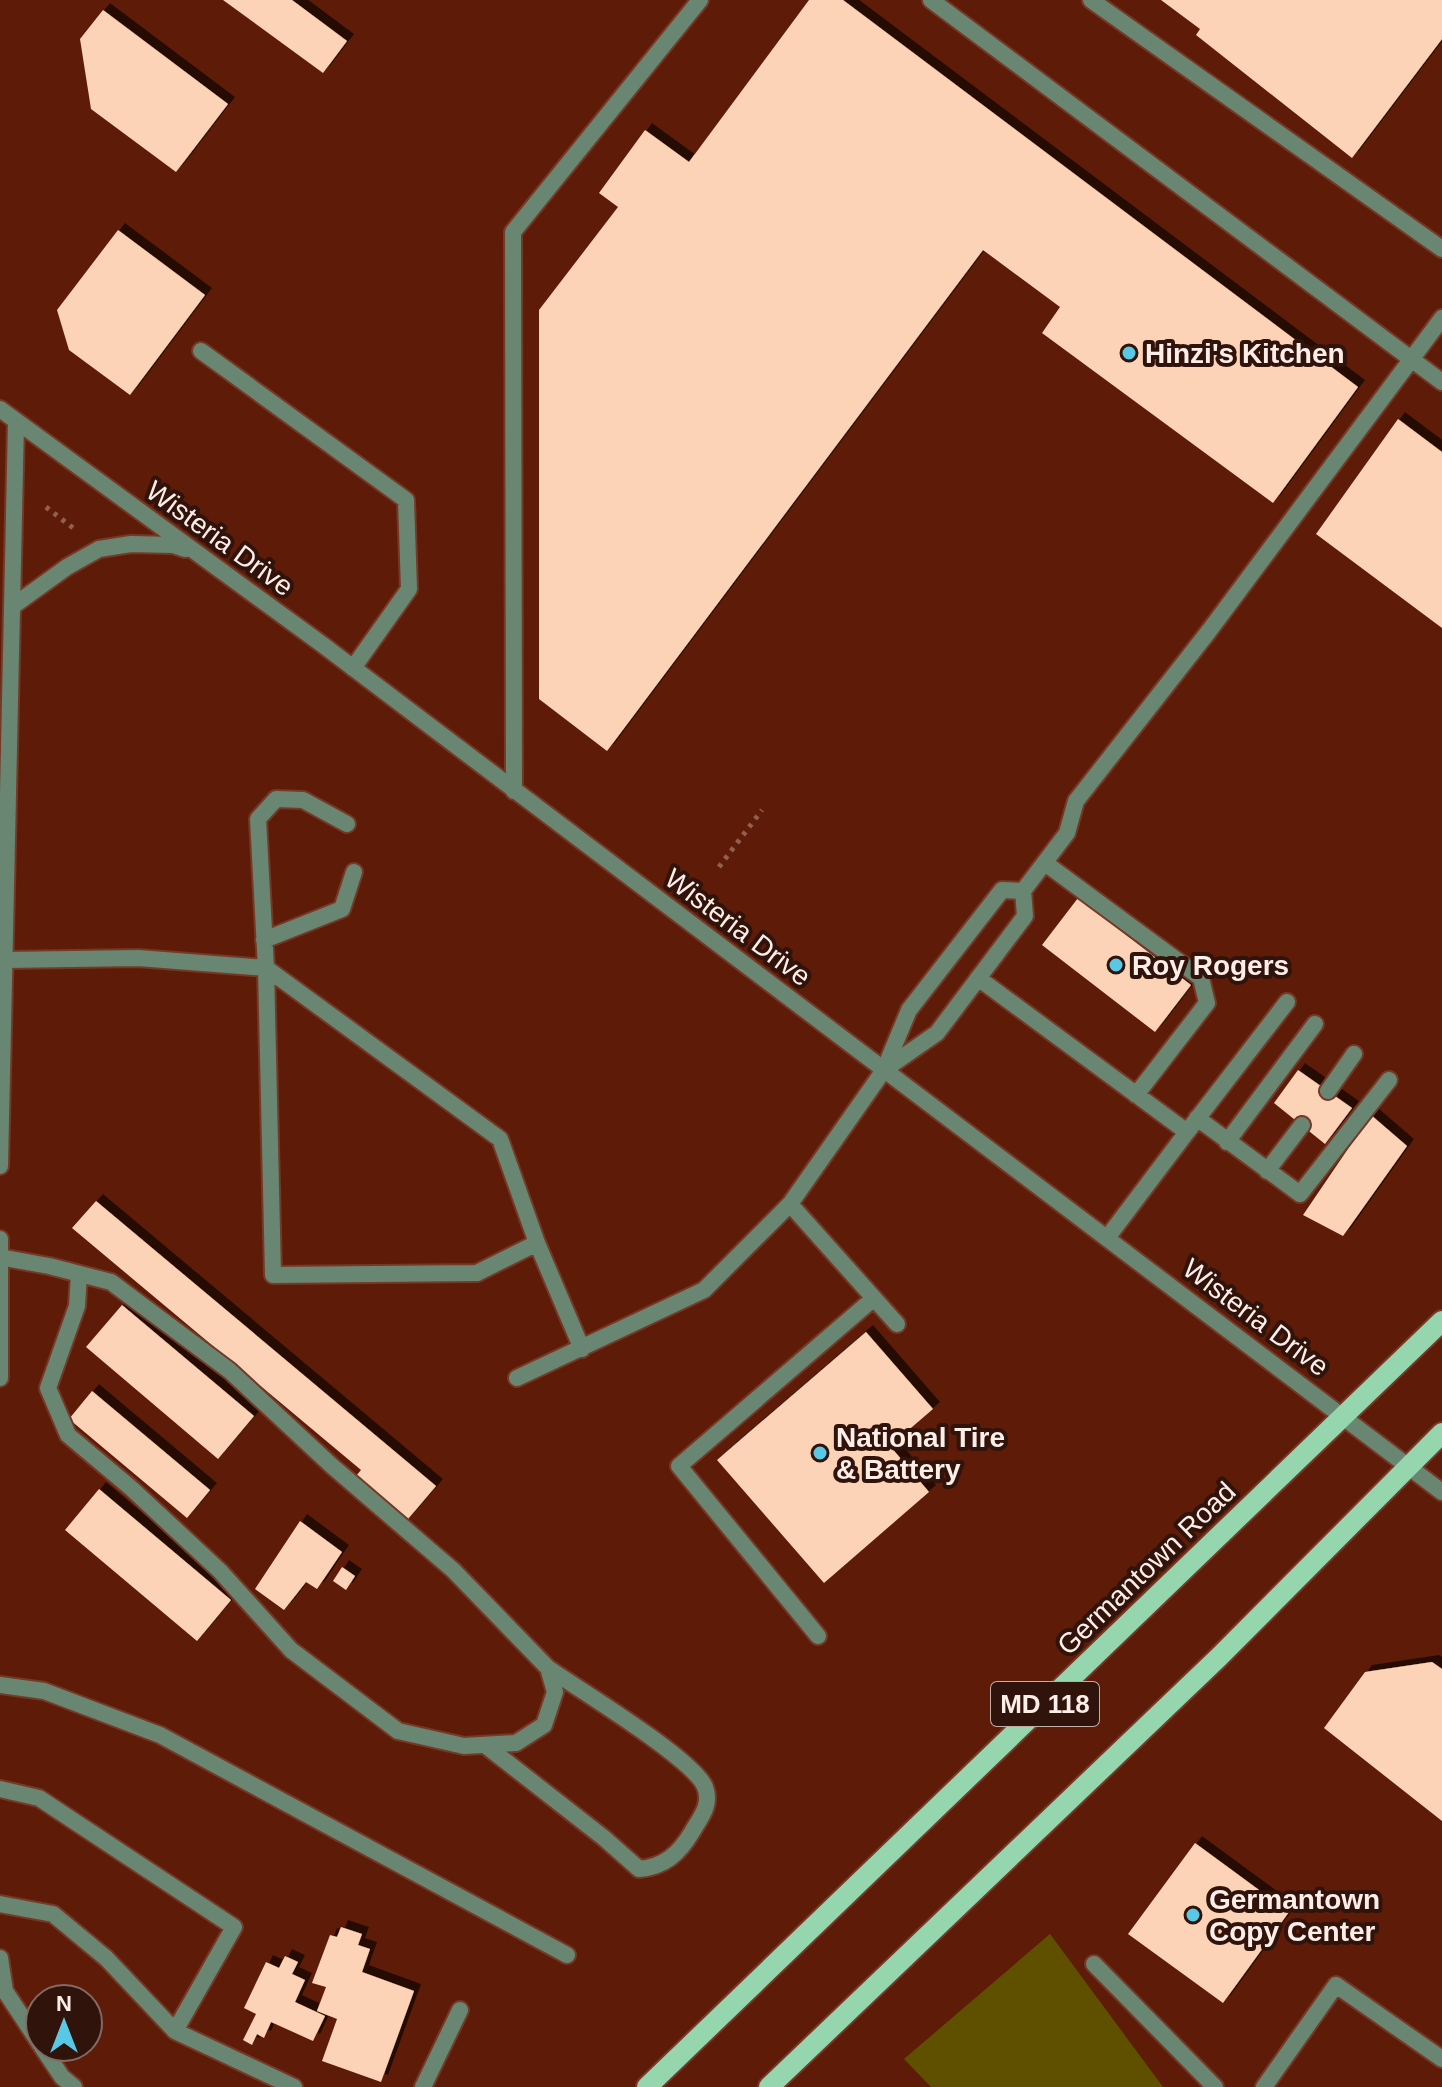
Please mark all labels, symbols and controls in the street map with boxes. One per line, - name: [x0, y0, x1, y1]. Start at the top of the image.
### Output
- place label: Hinzi's Kitchen: [1145, 338, 1345, 369]
- marker: Hinzi's Kitchen: [1120, 344, 1138, 362]
- street label: Wisteria Drive: [140, 475, 299, 602]
- street label: Wisteria Drive: [659, 863, 817, 992]
- place label: Roy Rogers: [1132, 950, 1289, 981]
- marker: Roy Rogers: [1107, 956, 1125, 974]
- street label: Wisteria Drive: [1177, 1253, 1335, 1382]
- place label: National Tire & Battery: [836, 1422, 1005, 1485]
- marker: National Tire & Battery: [811, 1444, 829, 1462]
- street label: Germantown Road: [1051, 1476, 1242, 1661]
- road number: MD 118: [991, 1682, 1099, 1726]
- place label: Germantown Copy Center: [1209, 1884, 1380, 1947]
- marker: Germantown Copy Center: [1184, 1906, 1202, 1924]
- north arrow: [24, 1983, 104, 2063]
- text: N: [56, 1991, 72, 2016]

